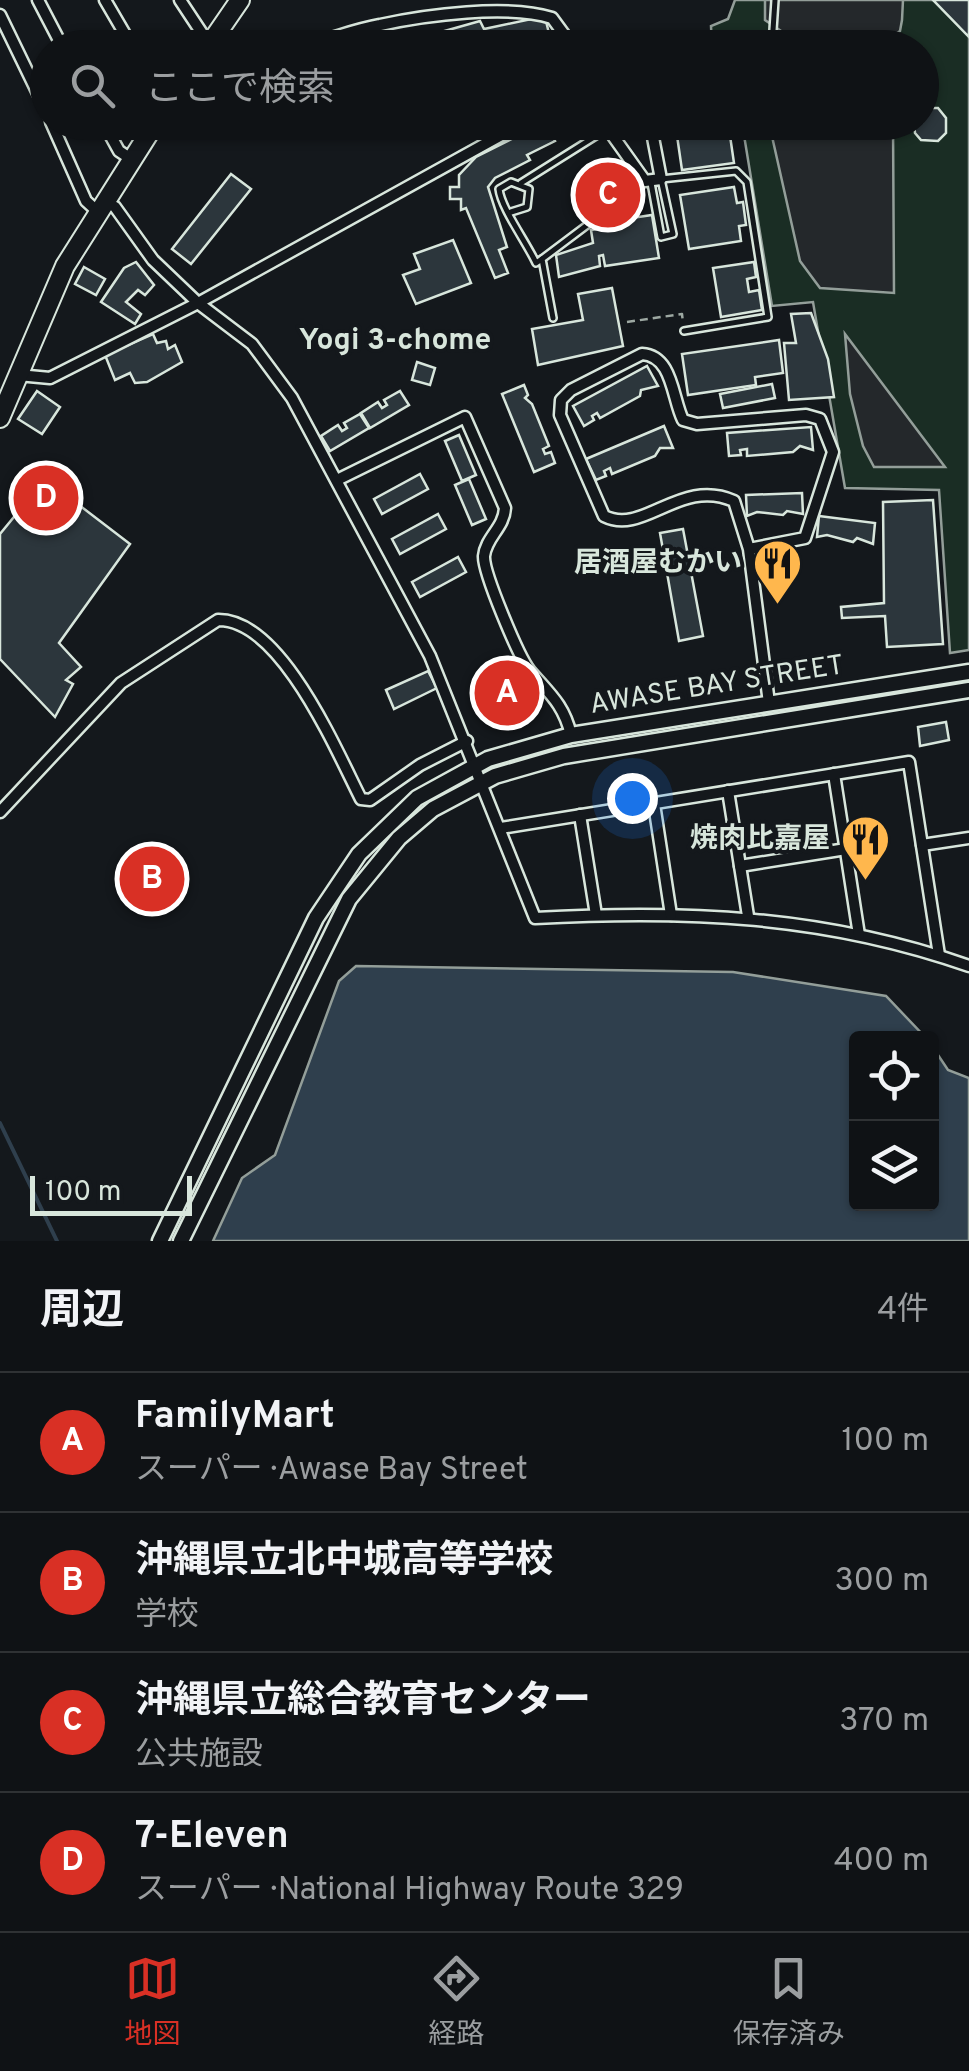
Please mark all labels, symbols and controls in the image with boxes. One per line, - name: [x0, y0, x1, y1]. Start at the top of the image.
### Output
- search box: [30, 30, 939, 140]
- icon: search: [65, 58, 120, 113]
- text: ここで検索: [145, 66, 335, 115]
- pin: C: [576, 158, 640, 232]
- district label: Yogi 3-chome: [299, 323, 491, 360]
- pin: D: [13, 460, 78, 536]
- restaurant icon: 居酒屋むかい: [751, 538, 803, 606]
- place label: 居酒屋むかい: [574, 546, 742, 582]
- street label: AWASE BAY STREET: [587, 648, 847, 724]
- pin: A: [474, 656, 540, 730]
- your location: [607, 773, 658, 824]
- restaurant icon: 焼肉比嘉屋: [839, 814, 891, 882]
- place label: 焼肉比嘉屋: [690, 822, 830, 858]
- pin: B: [120, 842, 184, 916]
- map controls: [849, 1031, 939, 1211]
- button: locate: [849, 1031, 939, 1121]
- button: layers: [849, 1121, 939, 1211]
- scale bar: [30, 1171, 192, 1216]
- text: 100 m: [45, 1175, 121, 1211]
- text: 周辺: [40, 1286, 124, 1339]
- text: 4件: [877, 1291, 929, 1331]
- text: FamilyMart: [135, 1393, 335, 1442]
- text: A: [61, 1422, 84, 1462]
- text: 100 m: [842, 1422, 929, 1462]
- text: スーパー · Awase Bay Street: [135, 1451, 528, 1491]
- text: 沖縄県立北中城高等学校: [135, 1538, 553, 1587]
- text: B: [61, 1562, 84, 1602]
- text: 300 m: [835, 1562, 929, 1602]
- text: 学校: [135, 1596, 199, 1636]
- text: 沖縄県立総合教育センター: [135, 1678, 591, 1727]
- text: C: [62, 1702, 83, 1742]
- text: 370 m: [839, 1702, 929, 1742]
- text: 公共施設: [135, 1736, 263, 1776]
- text: 7-Eleven: [135, 1813, 289, 1862]
- text: D: [61, 1842, 84, 1882]
- text: 400 m: [834, 1842, 929, 1882]
- text: スーパー · National Highway Route 329: [135, 1871, 684, 1911]
- tab: 地図: [124, 1951, 180, 2054]
- tab: 経路: [428, 1951, 485, 2054]
- tab: 保存済み: [733, 1951, 845, 2054]

